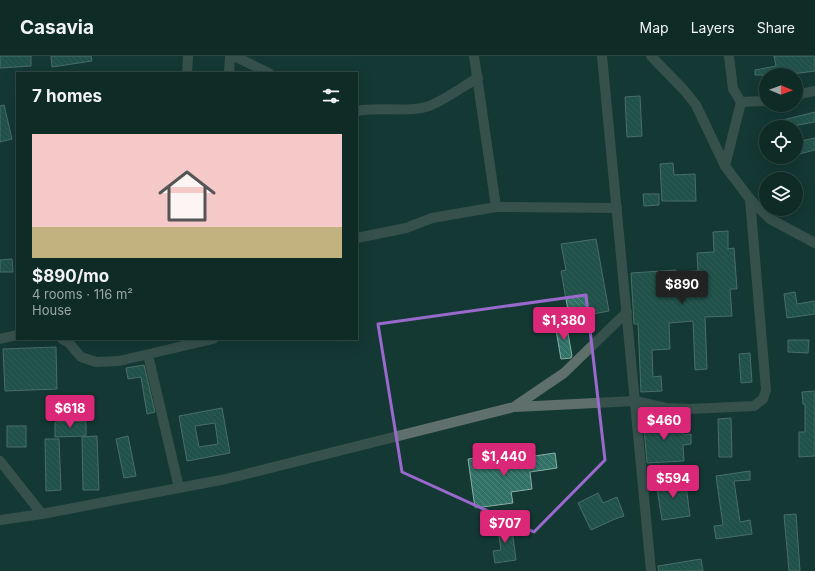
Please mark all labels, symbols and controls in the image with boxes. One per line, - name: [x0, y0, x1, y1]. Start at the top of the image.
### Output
- text: Casavia: [20, 16, 94, 39]
- text: Map: [640, 19, 669, 36]
- text: Layers: [691, 19, 735, 36]
- text: Share: [757, 19, 795, 36]
- north arrow: [759, 68, 803, 112]
- map controls: [759, 68, 803, 216]
- icon: filters: [320, 85, 342, 107]
- text: 7 homes: [32, 86, 102, 106]
- button: locate: [759, 120, 803, 164]
- icon: home: [151, 160, 223, 232]
- button: layers: [759, 172, 803, 216]
- text: $890/mo: [32, 266, 109, 286]
- pin: $890: [658, 271, 706, 305]
- text: $890: [665, 276, 699, 292]
- text: 4 rooms · 116 m²: [32, 286, 133, 302]
- text: House: [32, 302, 72, 318]
- pin: $1,380: [531, 307, 597, 341]
- text: $1,380: [542, 312, 586, 328]
- pin: $618: [46, 395, 94, 429]
- text: $618: [54, 400, 86, 416]
- pin: $460: [640, 407, 688, 441]
- text: $460: [647, 412, 681, 428]
- pin: $1,440: [471, 443, 537, 477]
- text: $1,440: [482, 448, 526, 464]
- pin: $594: [649, 465, 697, 499]
- text: $594: [656, 470, 690, 486]
- pin: $707: [481, 510, 529, 544]
- text: $707: [489, 515, 521, 531]

